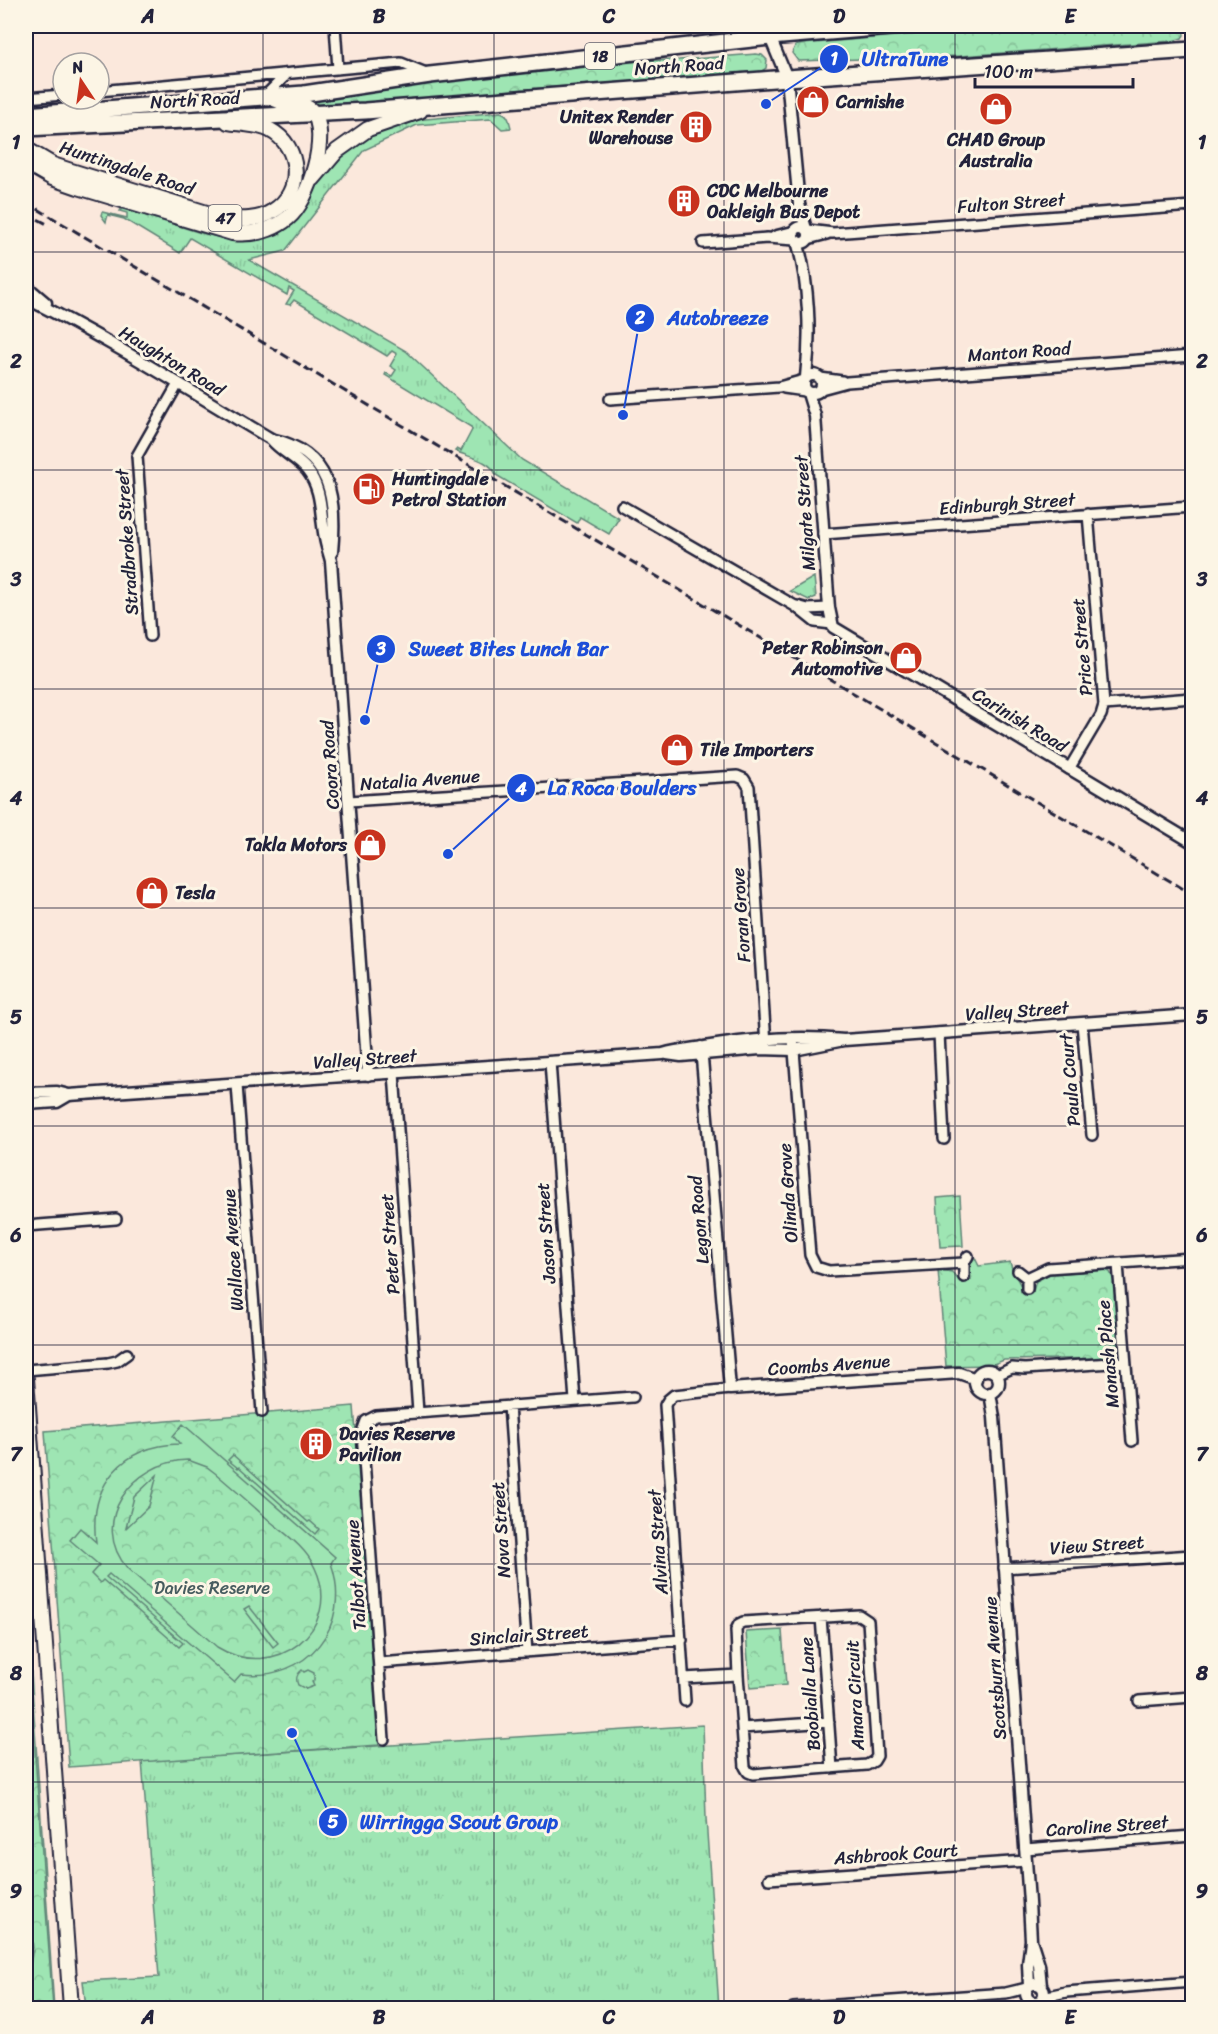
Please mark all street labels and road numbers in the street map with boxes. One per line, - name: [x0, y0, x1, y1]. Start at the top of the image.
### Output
- road number: 18: [585, 43, 615, 69]
- street label: North Road: [633, 47, 726, 85]
- street label: North Road: [149, 82, 242, 118]
- street label: Huntingdale Road: [55, 131, 200, 205]
- street label: Fulton Street: [956, 183, 1067, 223]
- road number: 47: [208, 205, 242, 231]
- street label: Haughton Road: [113, 317, 233, 406]
- street label: Manton Road: [966, 332, 1073, 372]
- street label: Milgate Street: [785, 453, 825, 572]
- street label: Stradbroke Street: [106, 467, 148, 616]
- street label: Edinburgh Street: [938, 483, 1077, 525]
- street label: Price Street: [1062, 597, 1102, 697]
- street label: Carinish Road: [966, 679, 1076, 762]
- street label: Coora Road: [311, 718, 349, 811]
- street label: Natalia Avenue: [359, 760, 481, 800]
- street label: Foran Grove: [722, 867, 760, 963]
- street label: Valley Street: [964, 991, 1071, 1031]
- street label: Paula Court: [1050, 1031, 1090, 1128]
- street label: Valley Street: [312, 1039, 419, 1079]
- street label: Olinda Grove: [769, 1142, 807, 1244]
- street label: Legon Road: [679, 1173, 719, 1265]
- street label: Jason Street: [527, 1181, 566, 1285]
- street label: Wallace Avenue: [213, 1188, 253, 1312]
- street label: Peter Street: [371, 1192, 409, 1296]
- street label: Monash Place: [1087, 1299, 1129, 1409]
- street label: Coombs Avenue: [767, 1345, 892, 1385]
- street label: Nova Street: [482, 1481, 520, 1579]
- street label: Alvina Street: [638, 1488, 678, 1597]
- street label: Talbot Avenue: [336, 1519, 376, 1631]
- street label: View Street: [1049, 1526, 1145, 1564]
- street label: Scotsburn Avenue: [974, 1595, 1016, 1741]
- street label: Sinclair Street: [468, 1615, 590, 1655]
- street label: Boobialla Lane: [790, 1636, 830, 1752]
- street label: Amara Circuit: [836, 1639, 874, 1752]
- street label: Caroline Street: [1045, 1806, 1170, 1846]
- street label: Ashbrook Court: [832, 1834, 959, 1874]

